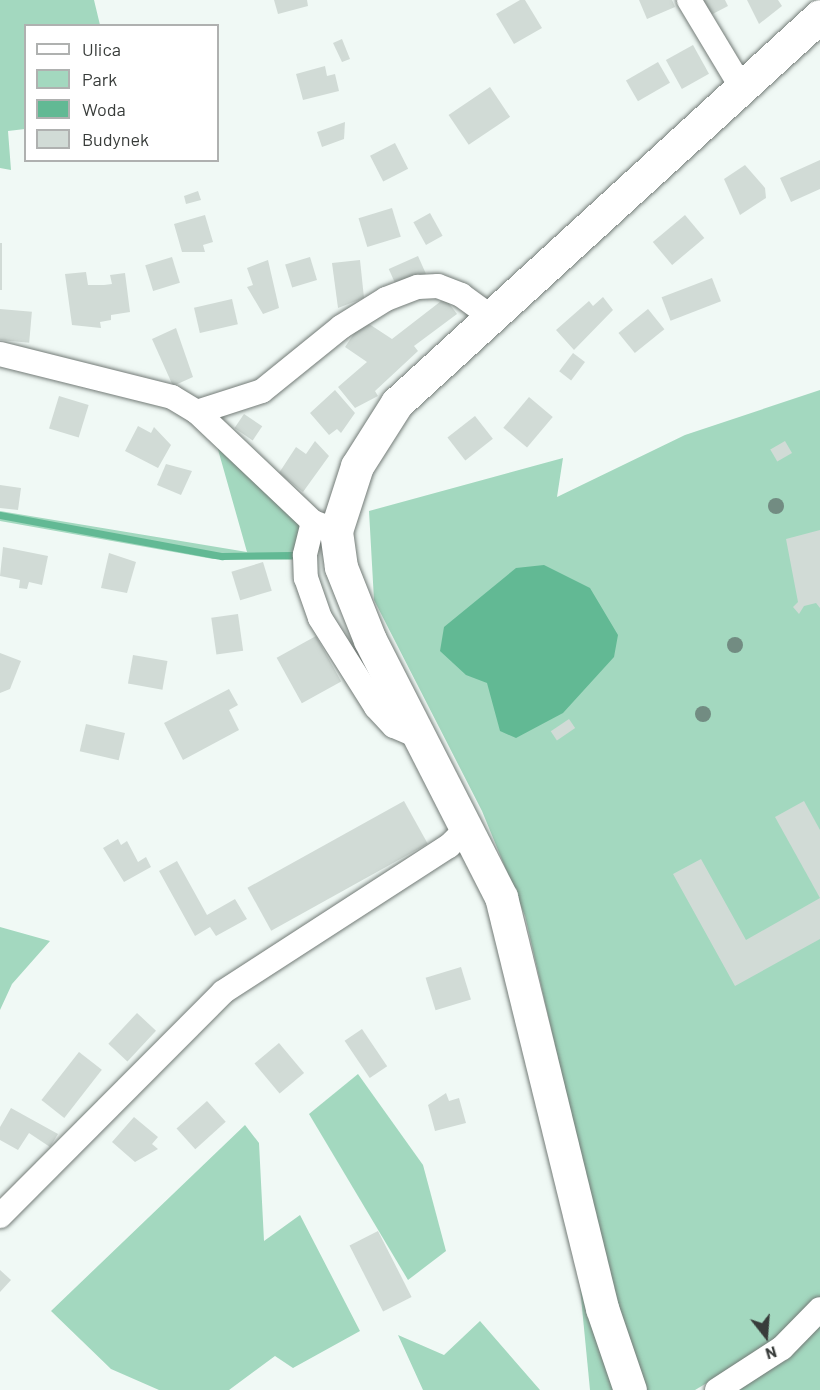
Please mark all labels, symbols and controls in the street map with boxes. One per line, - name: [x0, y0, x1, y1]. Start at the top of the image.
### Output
- legend: [24, 24, 219, 162]
- text: Ulica: [82, 38, 121, 60]
- text: Park: [82, 68, 117, 90]
- text: Woda: [82, 98, 126, 120]
- text: Budynek: [82, 128, 149, 150]
- north arrow: [736, 1306, 796, 1366]
- text: N: [764, 1343, 779, 1364]

